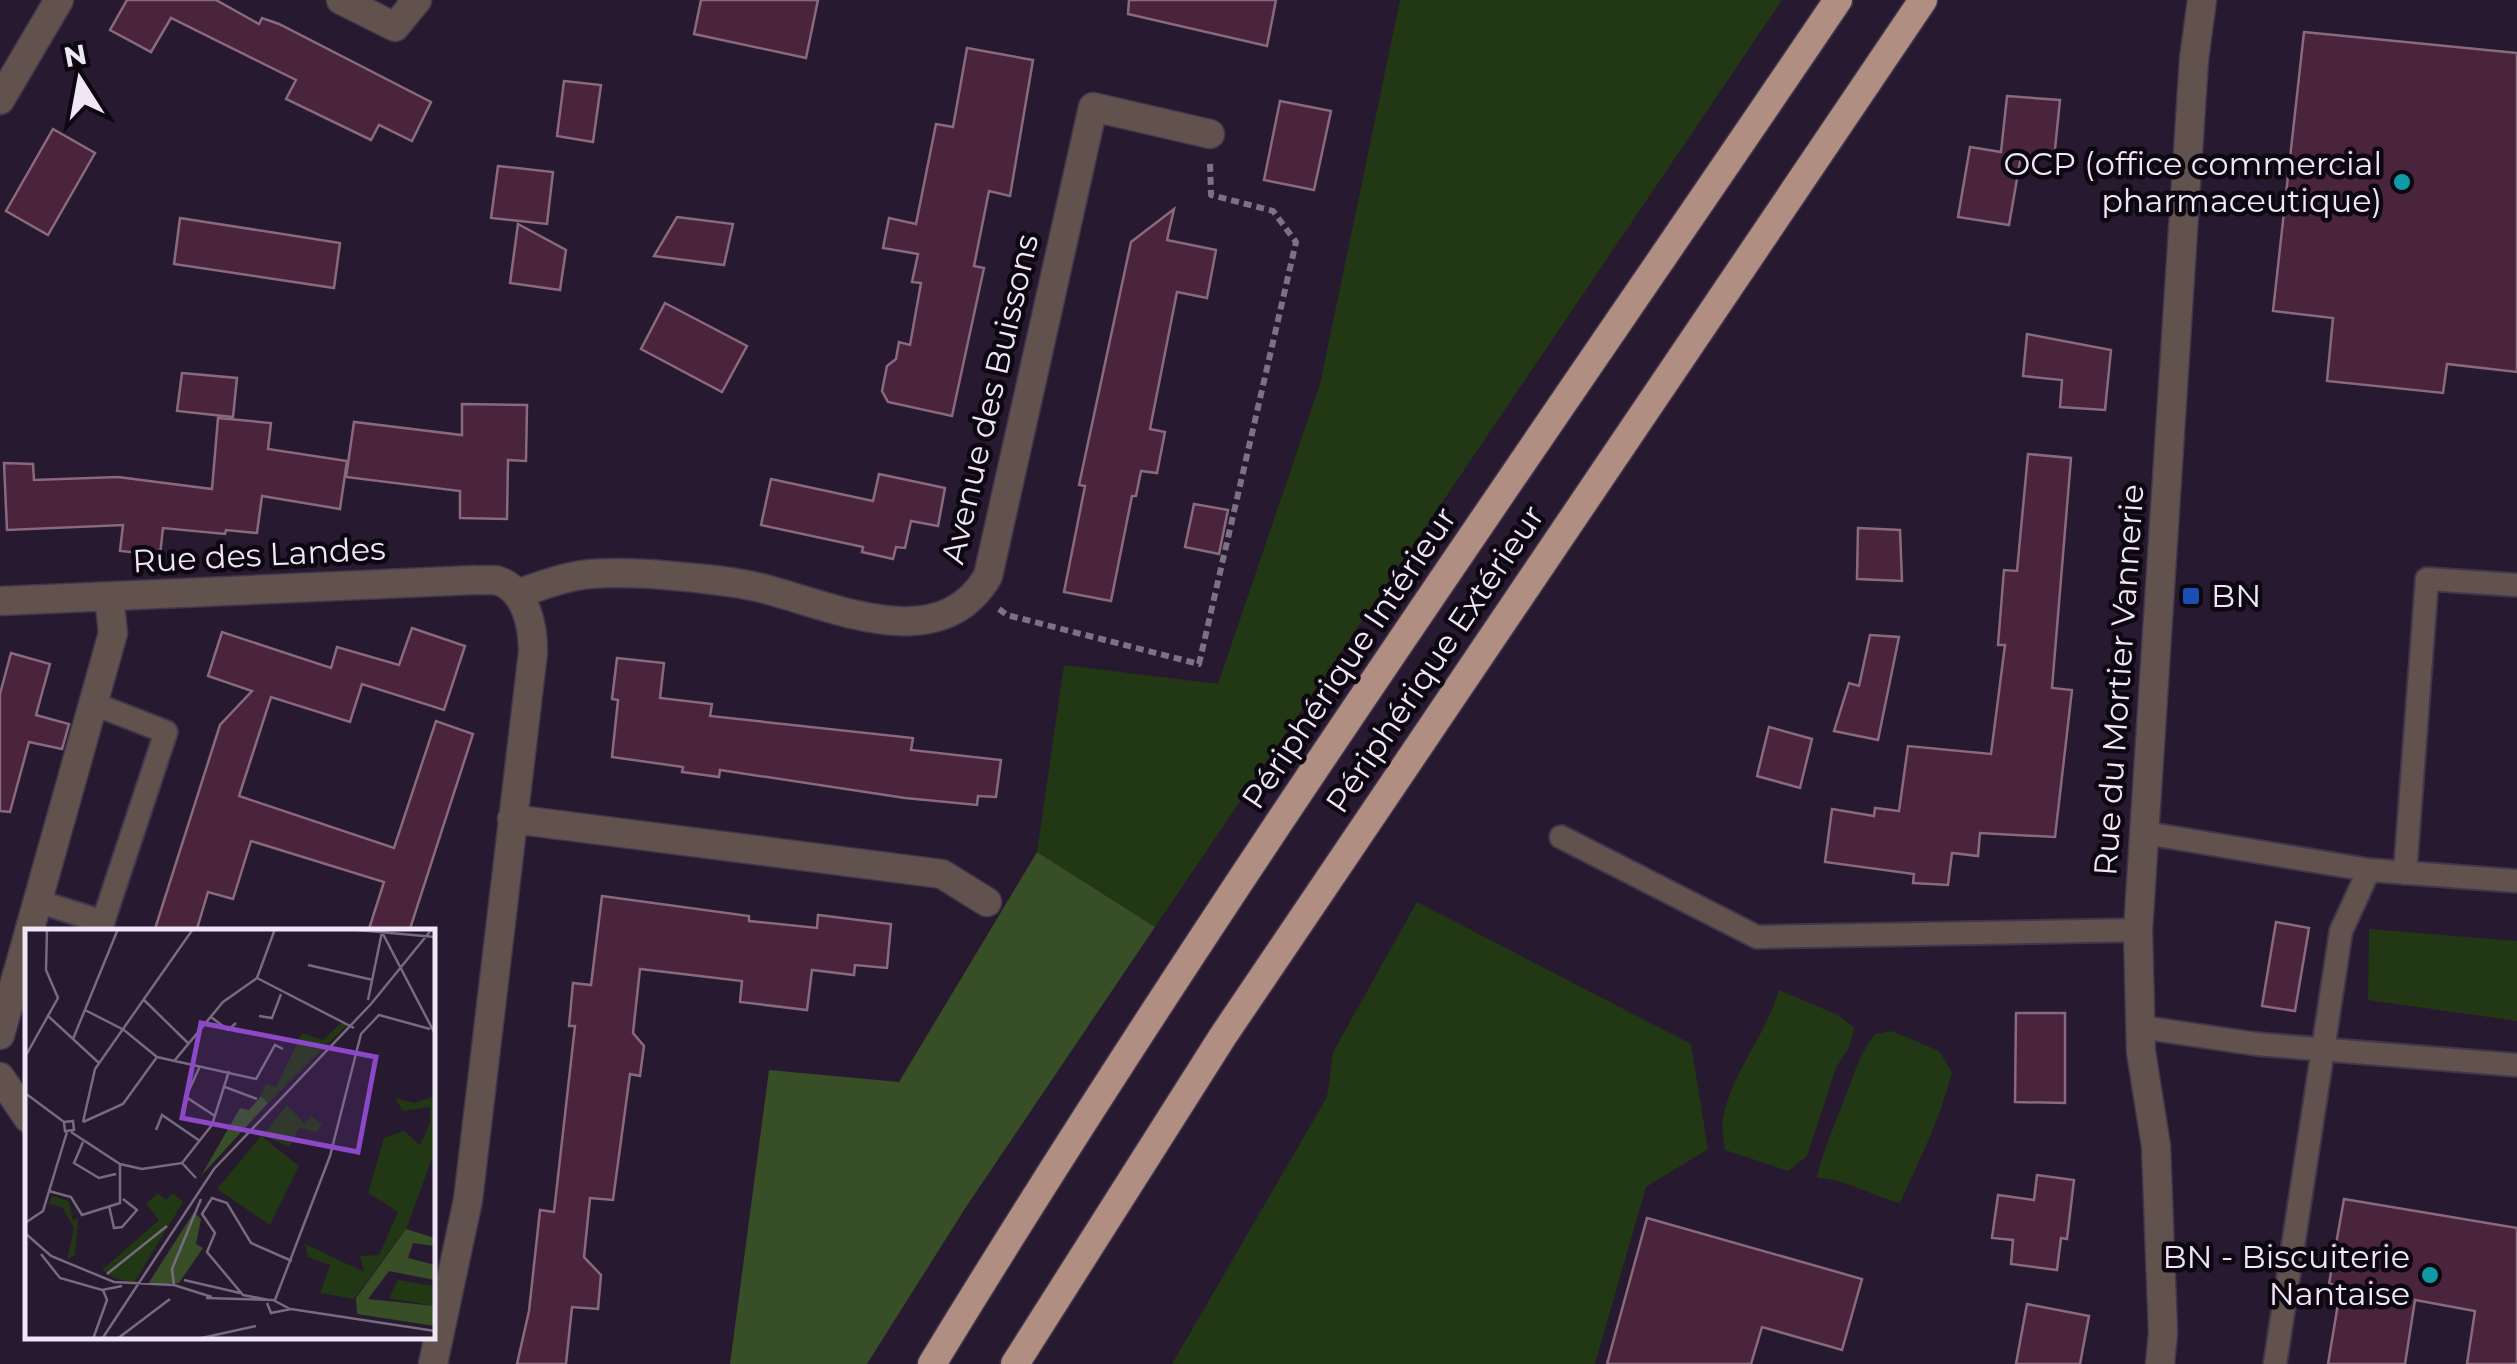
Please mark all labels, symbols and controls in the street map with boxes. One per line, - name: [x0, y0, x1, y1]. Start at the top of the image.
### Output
- north arrow: [30, 30, 130, 130]
- text: N: [61, 37, 90, 74]
- place label: OCP (office commercial pharmaceutique): [2003, 144, 2382, 220]
- marker: OCP (office commercial pharmaceutique): [2391, 171, 2413, 193]
- street label: Avenue des Buissons: [933, 230, 1046, 567]
- street label: Rue du Mortier Vannerie: [2085, 483, 2152, 877]
- street label: Périphérique Extérieur: [1317, 498, 1552, 820]
- street label: Périphérique Intérieur: [1233, 499, 1464, 816]
- street label: Rue des Landes: [131, 528, 387, 581]
- place label: BN: [2211, 576, 2261, 615]
- marker: BN: [2180, 585, 2202, 607]
- inset map: [25, 929, 435, 1339]
- place label: BN - Biscuiterie Nantaise: [2162, 1237, 2410, 1313]
- marker: BN - Biscuiterie Nantaise: [2419, 1264, 2441, 1286]

